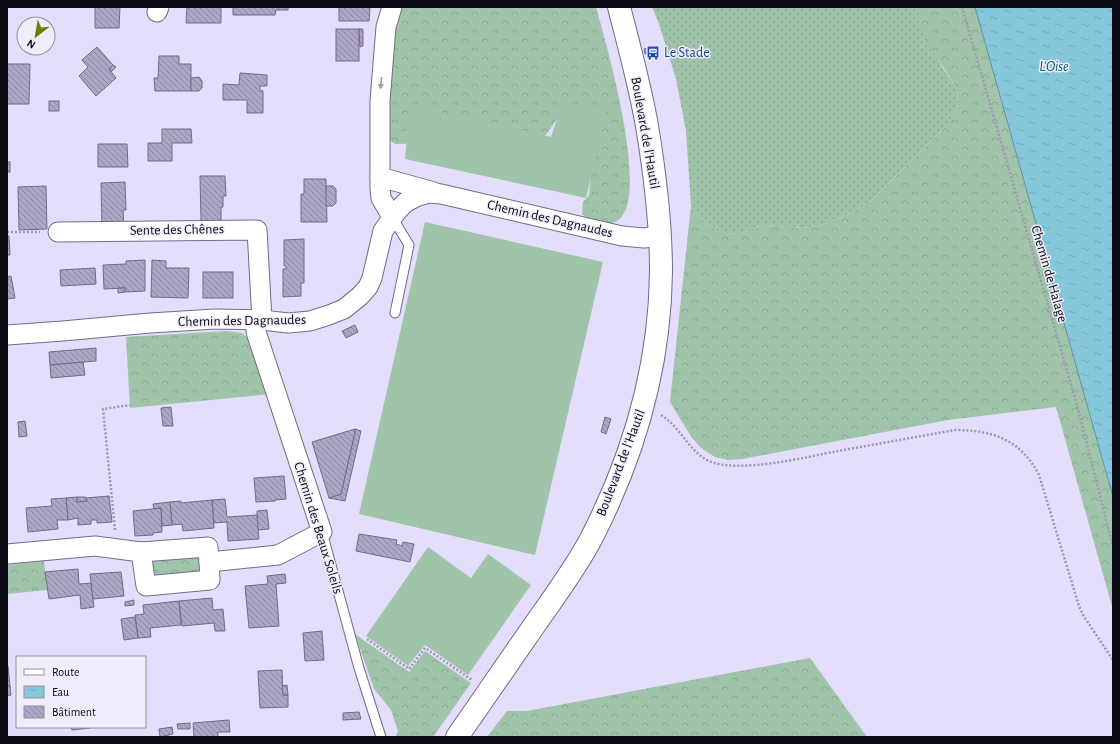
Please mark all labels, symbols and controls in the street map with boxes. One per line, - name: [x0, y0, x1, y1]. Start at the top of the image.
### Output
- north arrow: [16, 16, 56, 56]
- text: N: [25, 37, 37, 51]
- bus stop icon: Le Stade: [645, 45, 661, 61]
- place label: Le Stade: [664, 46, 710, 60]
- water label: L’Oise: [1039, 59, 1069, 74]
- street label: Boulevard de l'Hautil: [628, 76, 662, 190]
- one-way arrow: [378, 77, 384, 89]
- street label: Chemin des Dagnaudes: [486, 198, 614, 240]
- street label: Sente des Chênes: [130, 222, 224, 238]
- street label: Chemin de Halage: [1028, 224, 1070, 324]
- street label: Chemin des Dagnaudes: [178, 313, 306, 329]
- street label: Boulevard de l'Hautil: [594, 408, 648, 518]
- street label: Chemin des Beaux Soleils: [291, 460, 345, 596]
- legend: [16, 656, 146, 728]
- text: Route: [52, 666, 79, 678]
- text: Eau: [52, 686, 69, 698]
- text: Bâtiment: [52, 706, 96, 718]

